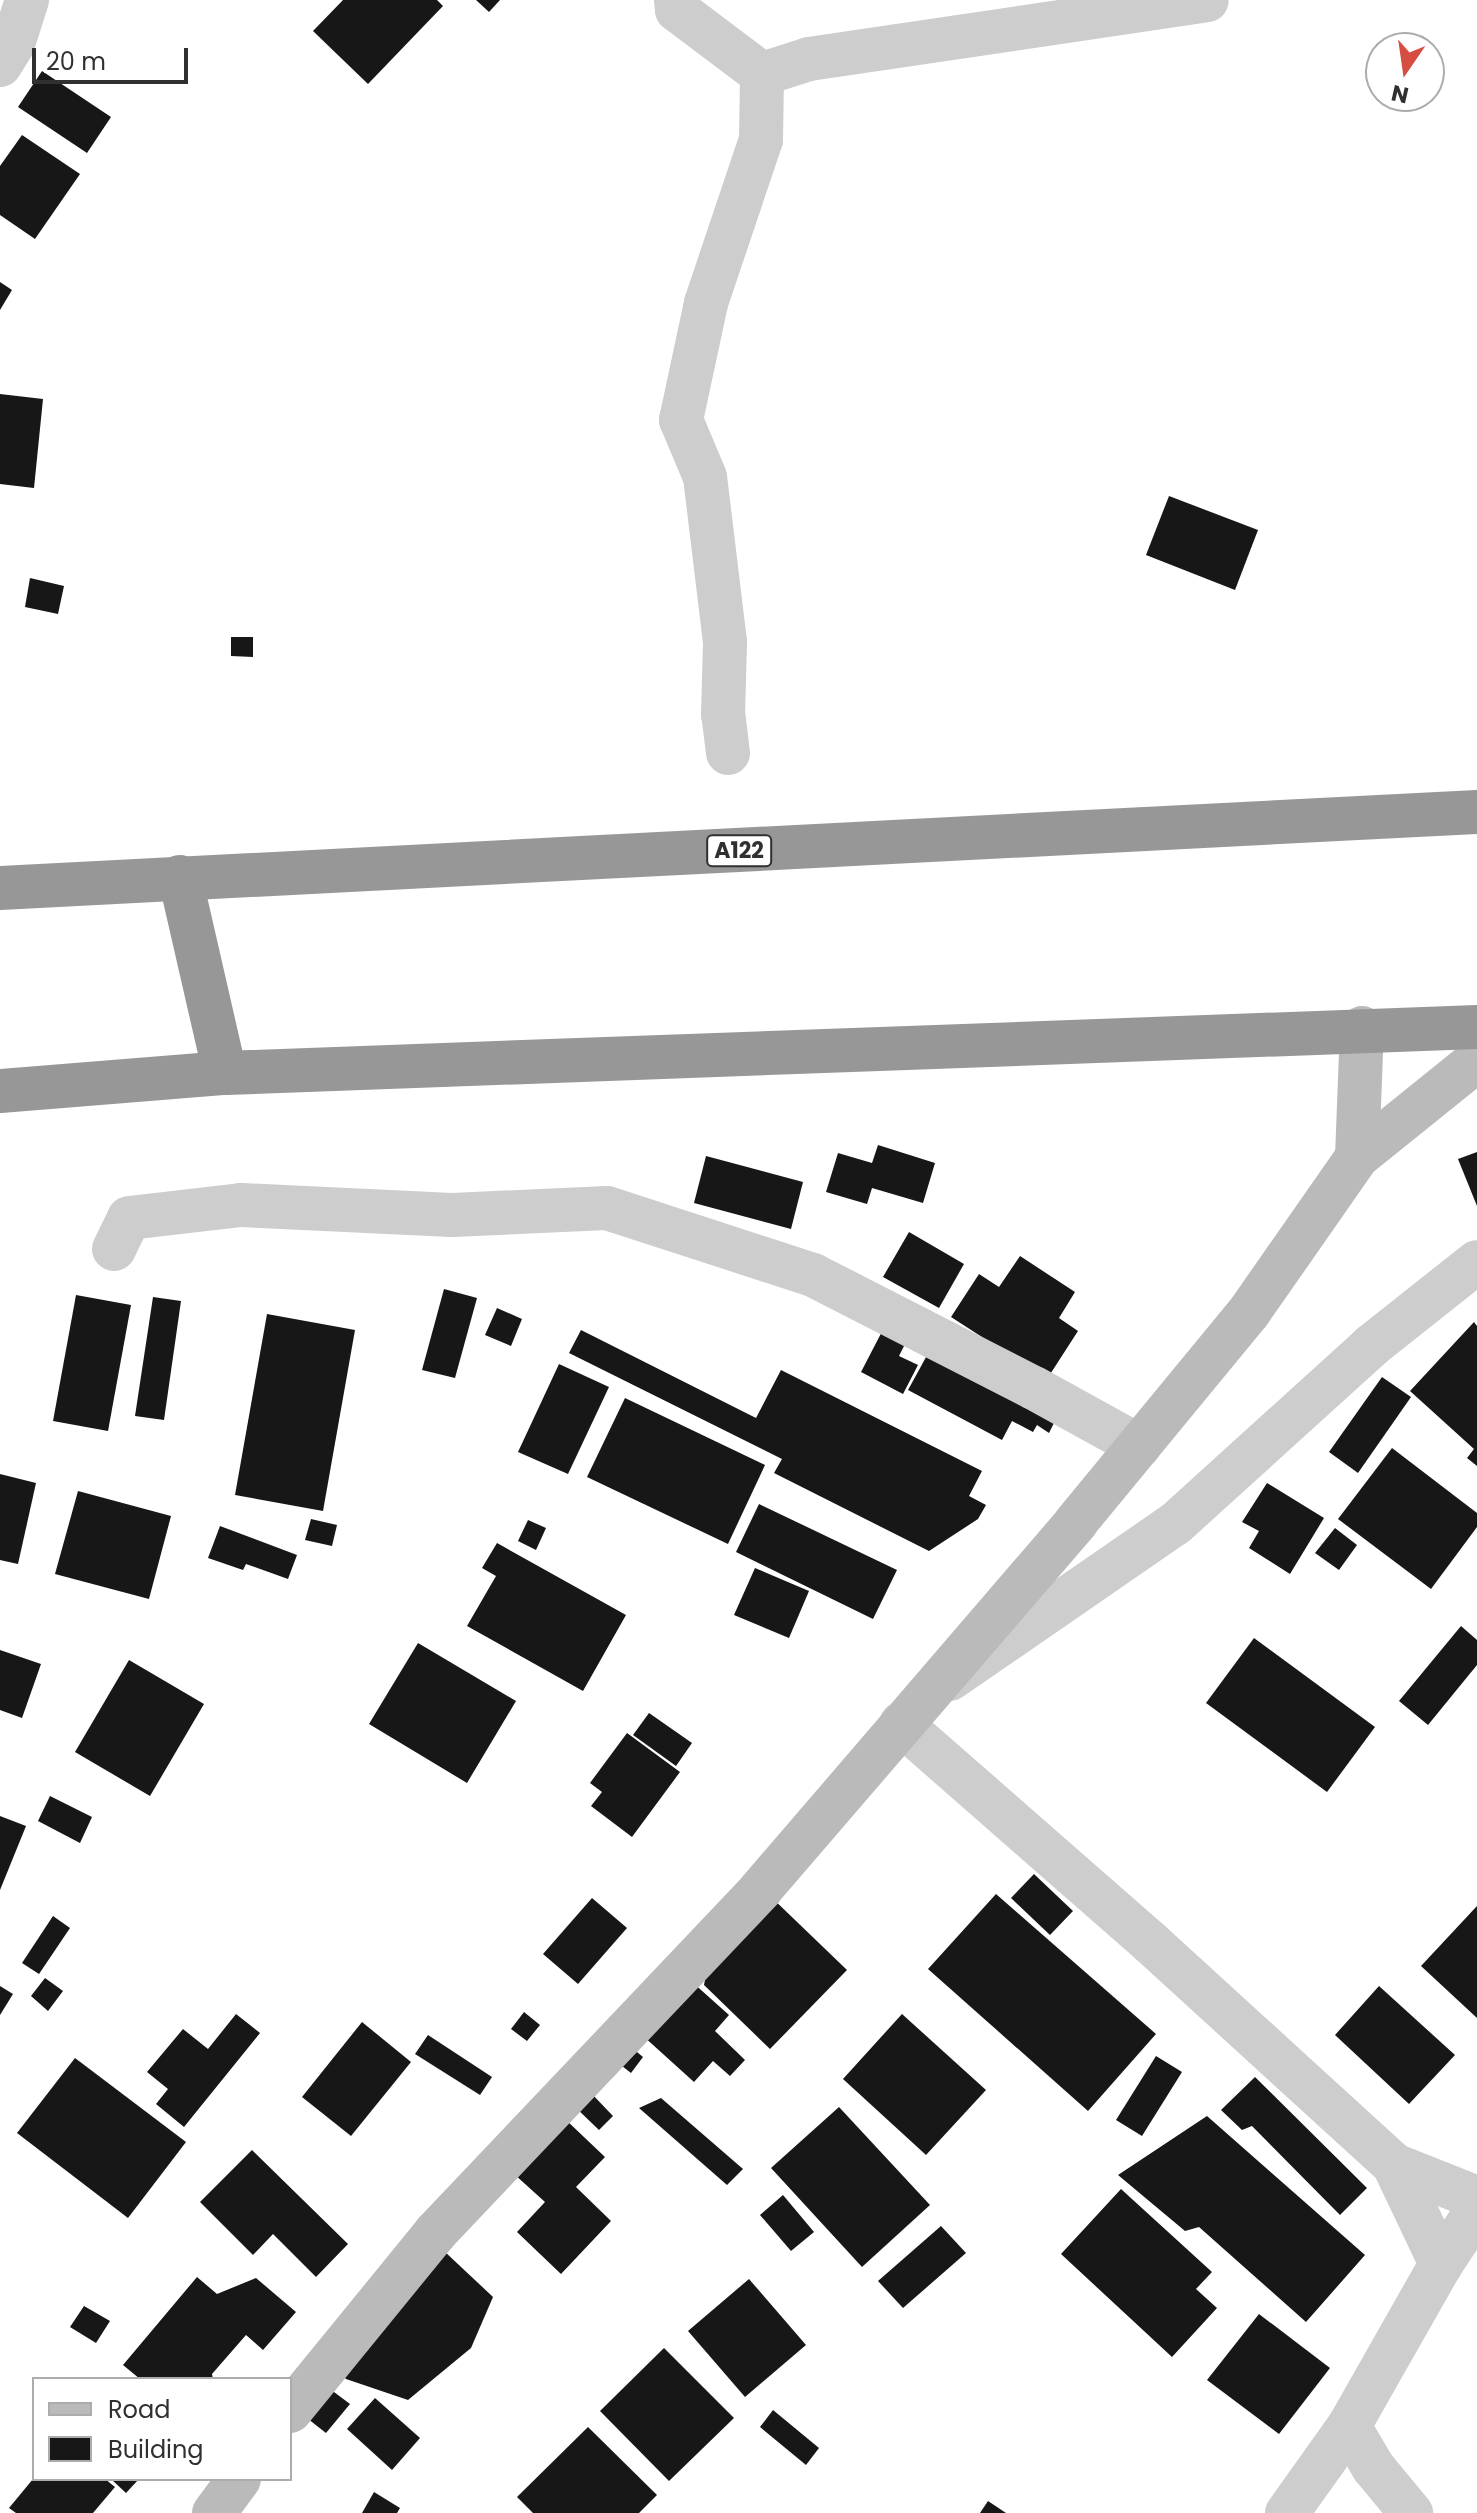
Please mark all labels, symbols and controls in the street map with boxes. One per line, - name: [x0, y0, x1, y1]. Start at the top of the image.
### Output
- scale bar: [36, 32, 192, 82]
- north arrow: [1365, 32, 1445, 112]
- text: 20 m: [46, 45, 106, 78]
- text: N: [1388, 77, 1411, 111]
- road number: A122: [705, 833, 773, 869]
- legend: [32, 2377, 292, 2481]
- text: Road: [108, 2393, 170, 2426]
- text: Building: [108, 2433, 204, 2466]

